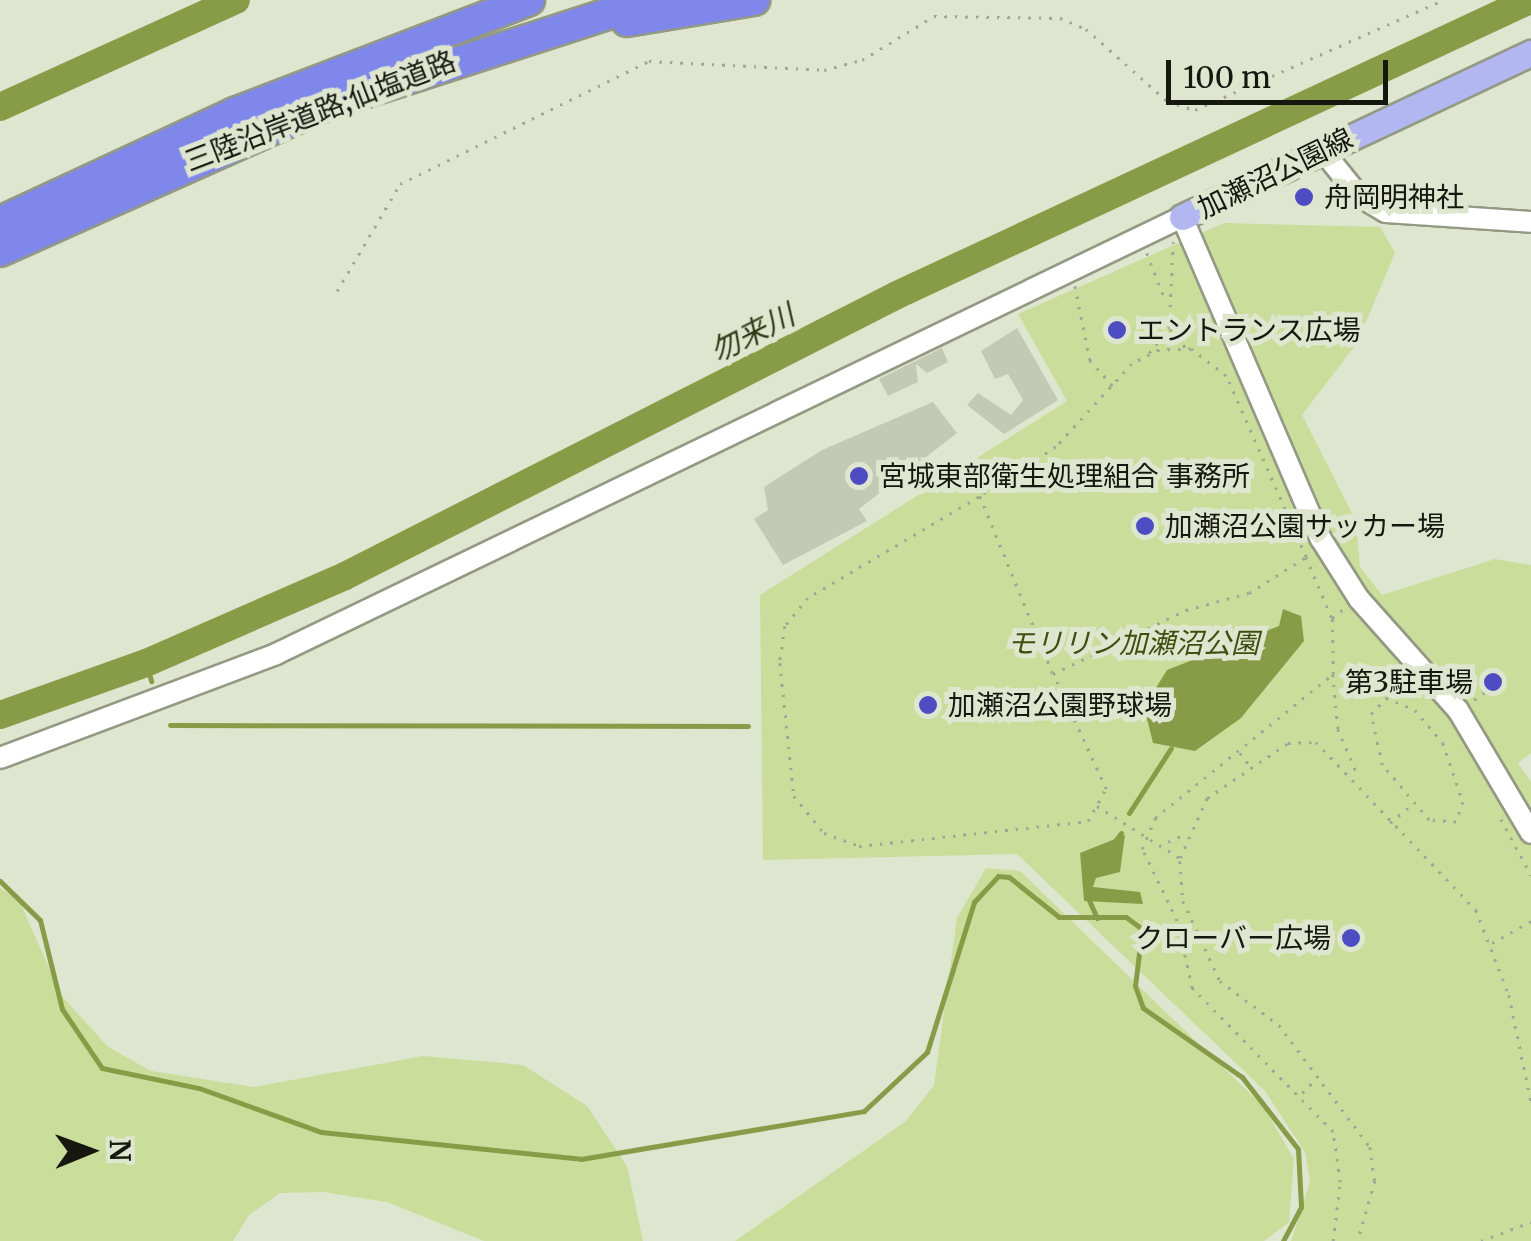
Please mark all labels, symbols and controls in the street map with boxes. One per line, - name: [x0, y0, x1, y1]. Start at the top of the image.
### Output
- scale bar: [1171, 40, 1394, 102]
- street label: 三陸沿岸道路;仙塩道路: [180, 44, 460, 178]
- text: 100 m: [1183, 58, 1271, 96]
- street label: 加瀬沼公園線: [1192, 121, 1358, 225]
- place label: 舟岡明神社: [1324, 180, 1464, 214]
- marker: 舟岡明神社: [1293, 186, 1315, 208]
- water label: 勿来川: [704, 297, 800, 369]
- place label: エントランス広場: [1137, 313, 1361, 347]
- marker: エントランス広場: [1106, 319, 1128, 341]
- place label: 宮城東部衛生処理組合 事務所: [879, 459, 1250, 493]
- marker: 宮城東部衛生処理組合 事務所: [848, 465, 870, 487]
- place label: 加瀬沼公園サッカー場: [1165, 509, 1445, 543]
- marker: 加瀬沼公園サッカー場: [1134, 515, 1156, 537]
- park label: モリリン加瀬沼公園: [1007, 626, 1259, 660]
- place label: 第3駐車場: [1345, 665, 1473, 699]
- marker: 第3駐車場: [1482, 671, 1504, 693]
- place label: 加瀬沼公園野球場: [948, 688, 1172, 722]
- marker: 加瀬沼公園野球場: [917, 694, 939, 716]
- place label: クローバー広場: [1135, 921, 1331, 955]
- marker: クローバー広場: [1340, 927, 1362, 949]
- north arrow: [40, 1101, 140, 1201]
- text: N: [102, 1139, 138, 1162]

